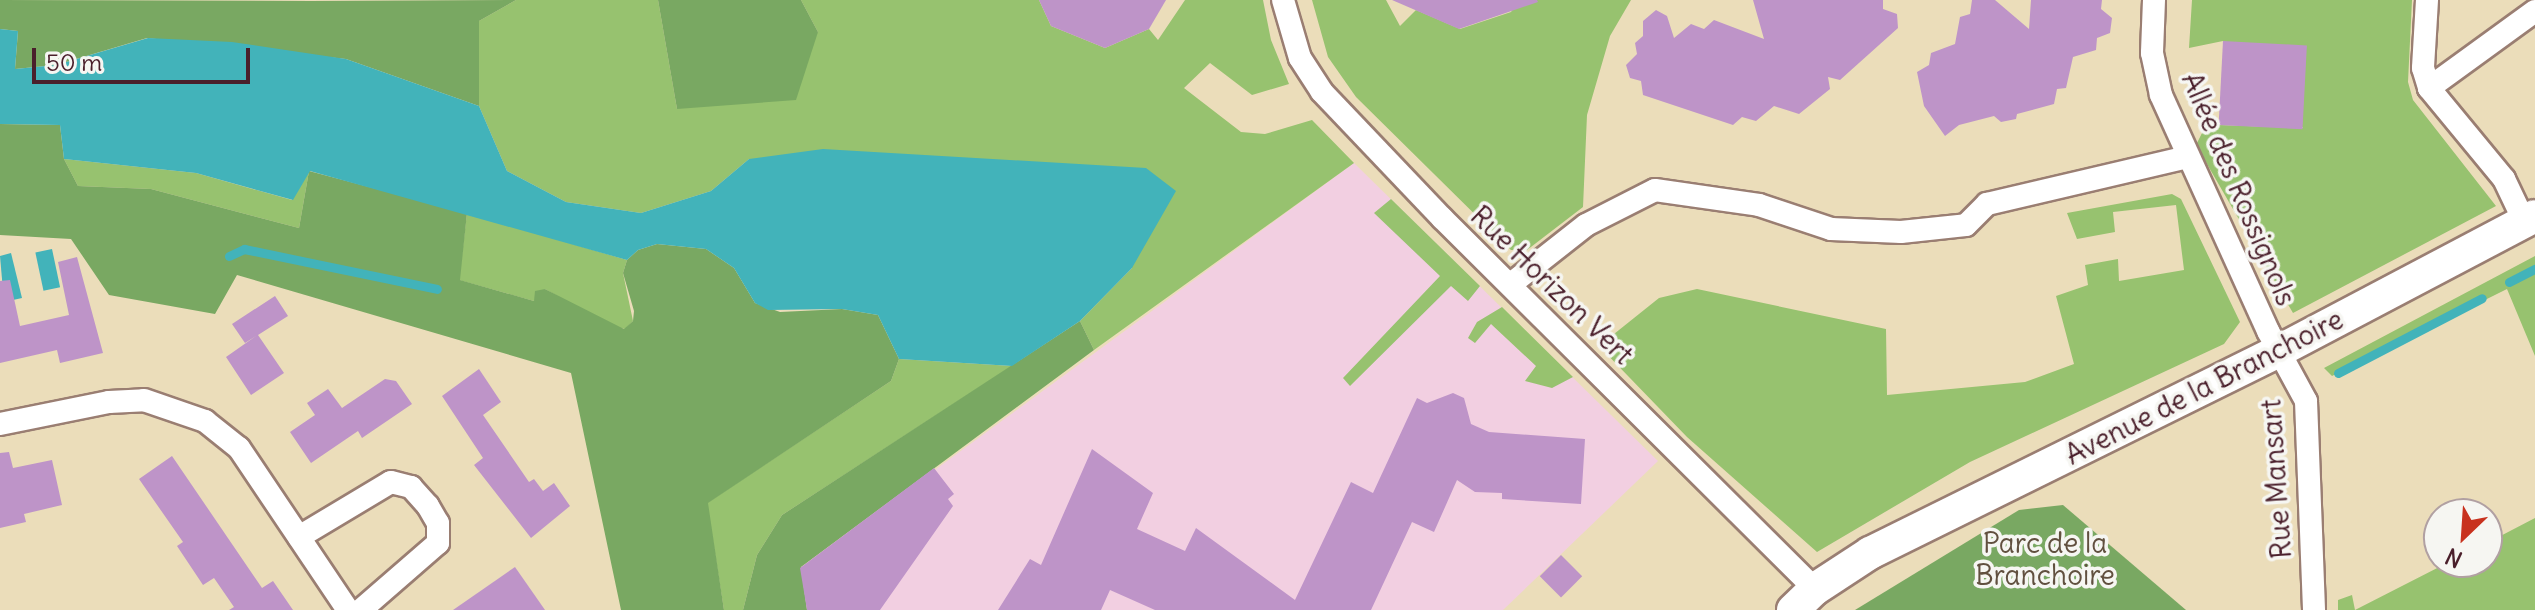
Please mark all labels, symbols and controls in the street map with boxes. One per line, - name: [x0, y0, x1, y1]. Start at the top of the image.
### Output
- scale bar: [36, 32, 254, 82]
- text: 50 m: [46, 47, 102, 77]
- street label: Allée des Rossignols: [2175, 67, 2303, 311]
- street label: Rue Horizon Vert: [1464, 199, 1640, 371]
- street label: Avenue de la Branchoire: [2059, 302, 2349, 472]
- street label: Rue Mansart: [2254, 398, 2298, 560]
- north arrow: [2423, 498, 2503, 578]
- park label: Parc de la Branchoire: [1975, 526, 2115, 592]
- text: N: [2441, 542, 2467, 574]

